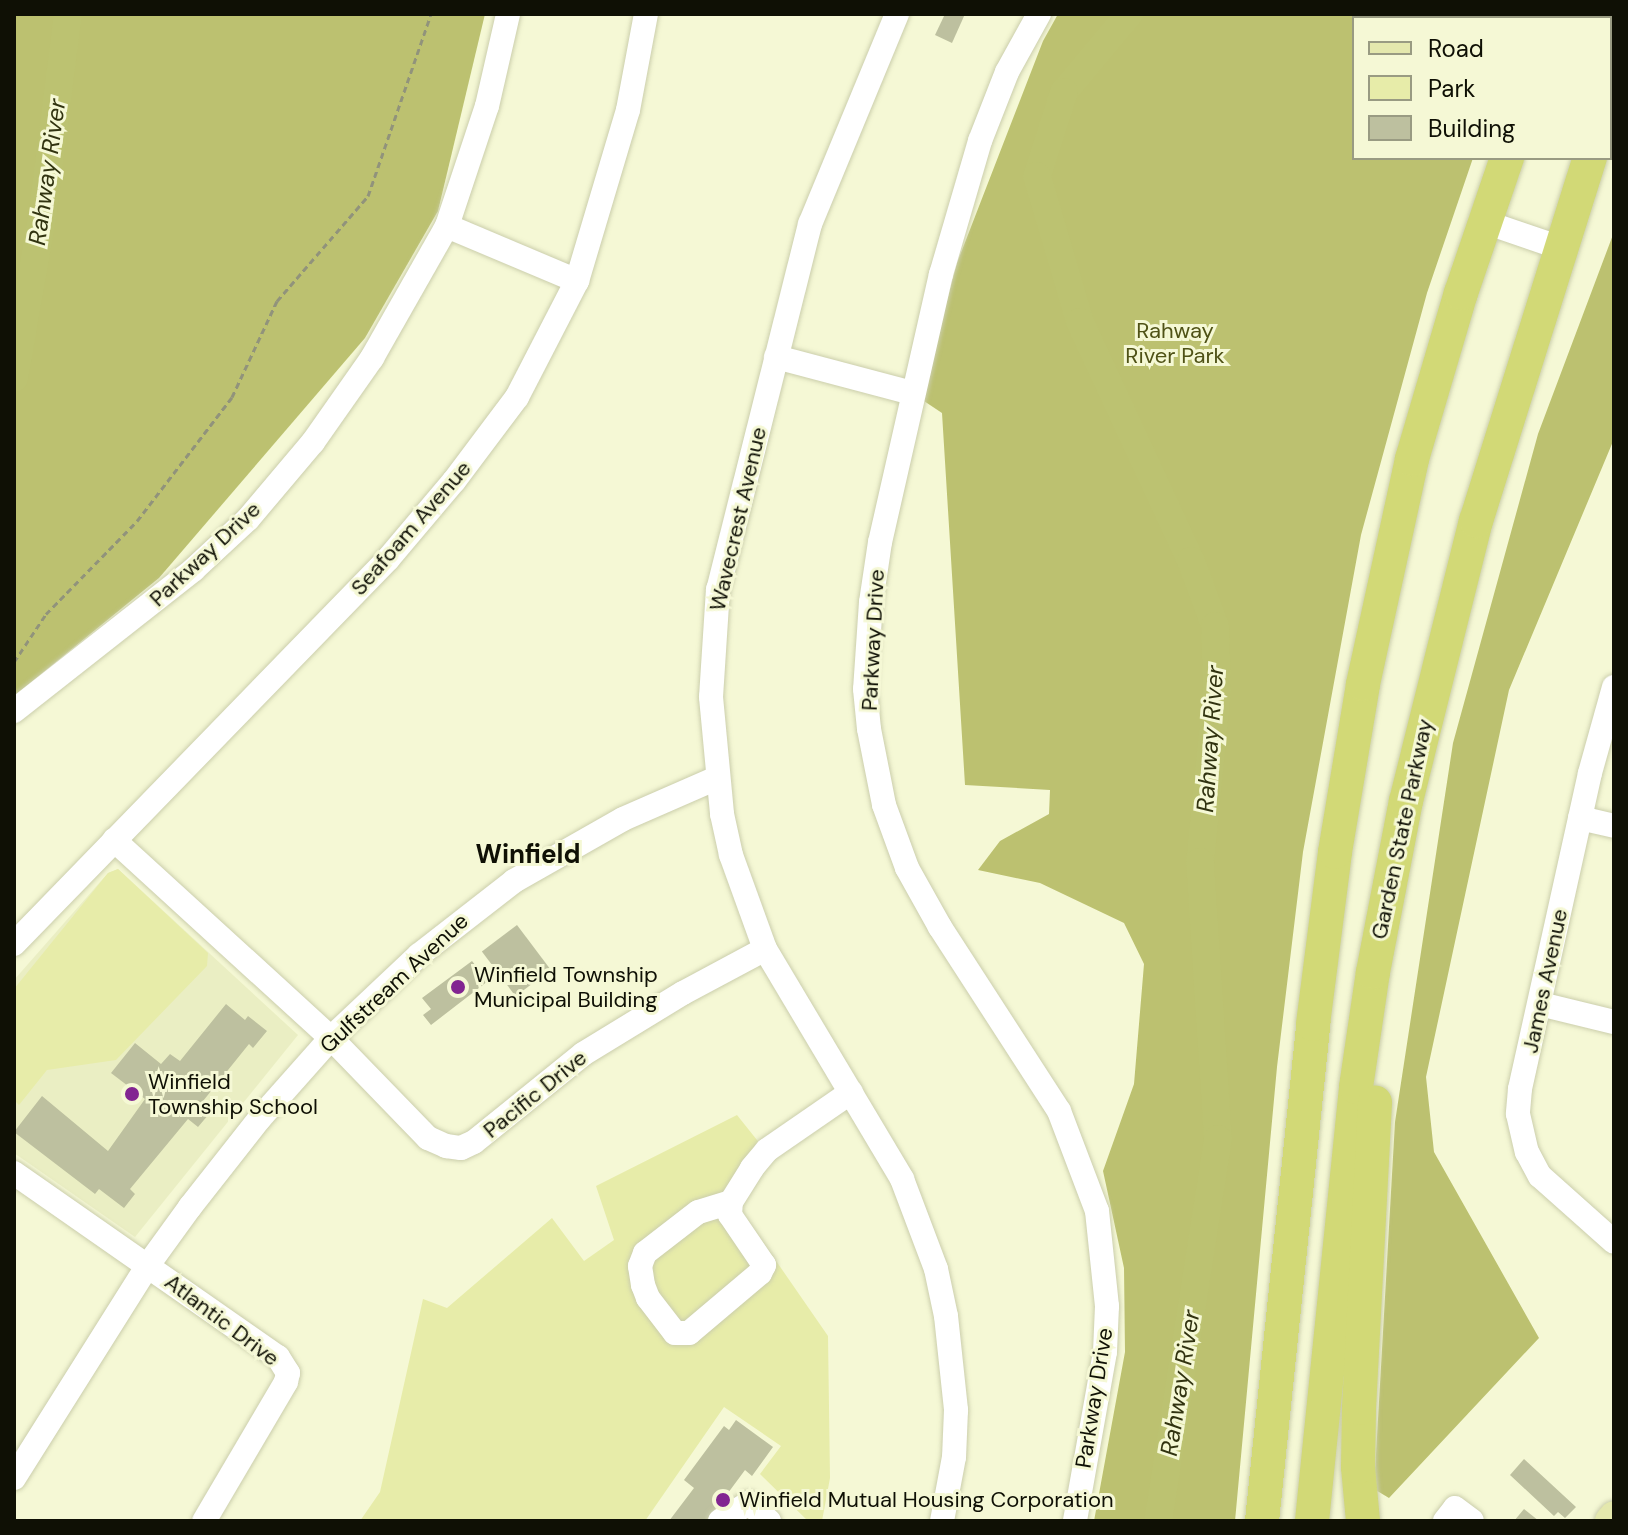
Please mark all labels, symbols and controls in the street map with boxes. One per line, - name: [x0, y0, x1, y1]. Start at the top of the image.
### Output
- legend: [1352, 16, 1612, 160]
- text: Road: [1428, 33, 1484, 64]
- text: Park: [1428, 73, 1475, 104]
- water label: Rahway River: [22, 97, 72, 247]
- text: Building: [1428, 113, 1515, 144]
- park label: Rahway River Park: [1125, 317, 1225, 368]
- street label: Wavecrest Avenue: [704, 424, 772, 614]
- street label: Seafoam Avenue: [345, 455, 477, 601]
- street label: Parkway Drive: [144, 496, 266, 612]
- street label: Parkway Drive: [856, 569, 890, 711]
- water label: Rahway River: [1190, 664, 1230, 814]
- street label: Garden State Parkway: [1366, 716, 1438, 942]
- district label: Winfield: [475, 839, 581, 871]
- street label: James Avenue: [1517, 906, 1573, 1056]
- street label: Gulfstream Avenue: [314, 908, 474, 1058]
- place label: Winfield Township Municipal Building: [474, 961, 658, 1012]
- marker: Winfield Township Municipal Building: [449, 978, 467, 996]
- street label: Pacific Drive: [478, 1044, 592, 1144]
- place label: Winfield Township School: [148, 1068, 318, 1120]
- marker: Winfield Township School: [123, 1085, 141, 1103]
- street label: Atlantic Drive: [160, 1268, 284, 1372]
- water label: Rahway River: [1154, 1308, 1206, 1458]
- street label: Parkway Drive: [1070, 1326, 1118, 1470]
- place label: Winfield Mutual Housing Corporation: [739, 1487, 1114, 1513]
- marker: Winfield Mutual Housing Corporation: [714, 1491, 732, 1509]

